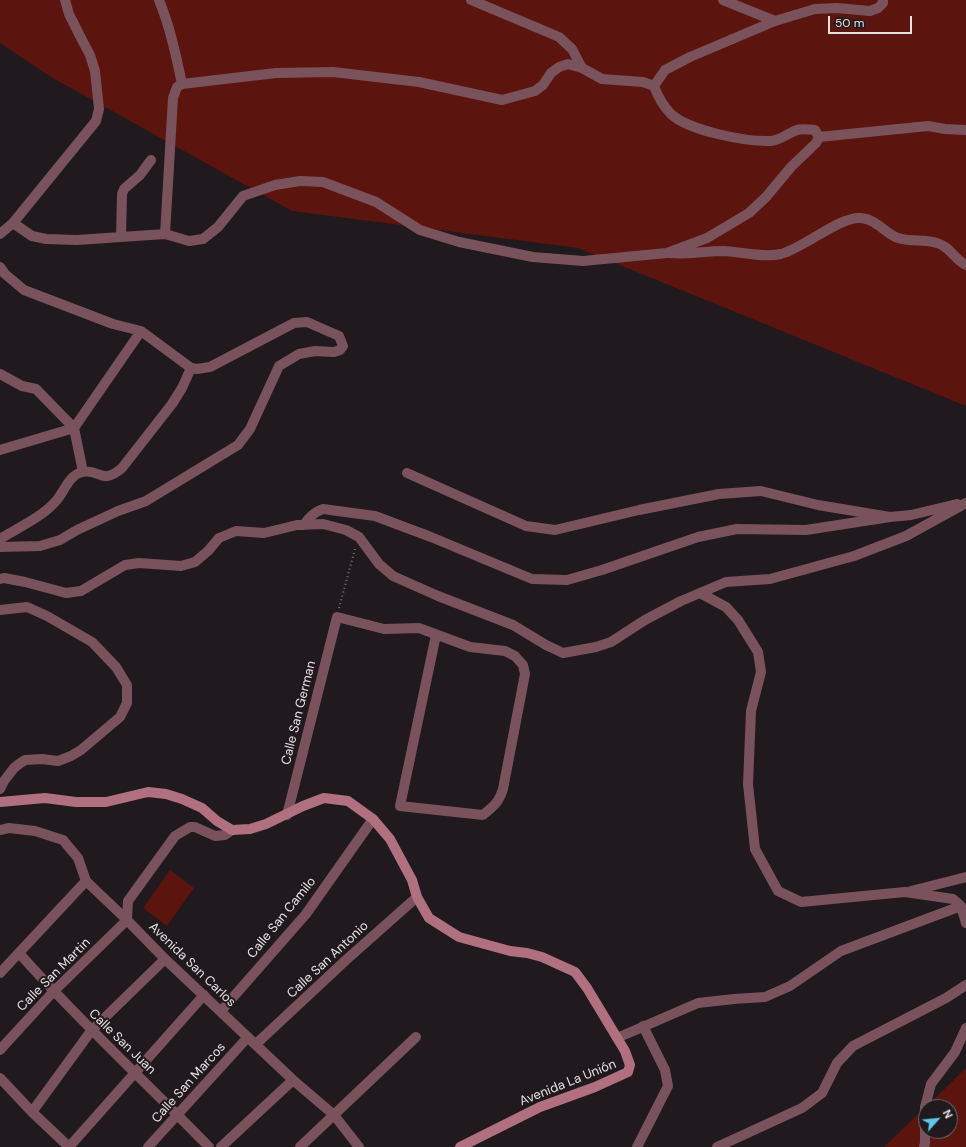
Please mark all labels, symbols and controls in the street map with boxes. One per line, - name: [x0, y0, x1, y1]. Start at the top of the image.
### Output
- scale bar: [830, 8, 914, 34]
- text: 50 m: [835, 15, 864, 31]
- street label: Calle San German: [279, 659, 319, 767]
- street label: Calle San Camilo: [244, 874, 320, 962]
- street label: Calle San Antonio: [284, 918, 372, 1002]
- street label: Avenida San Carlos: [145, 919, 239, 1011]
- street label: Calle San Martin: [14, 935, 94, 1015]
- street label: Calle San Juan: [85, 1006, 159, 1078]
- street label: Calle San Marcos: [149, 1040, 229, 1126]
- street label: Avenida La Unión: [517, 1057, 619, 1109]
- north arrow: [918, 1099, 958, 1139]
- text: N: [940, 1107, 956, 1121]

